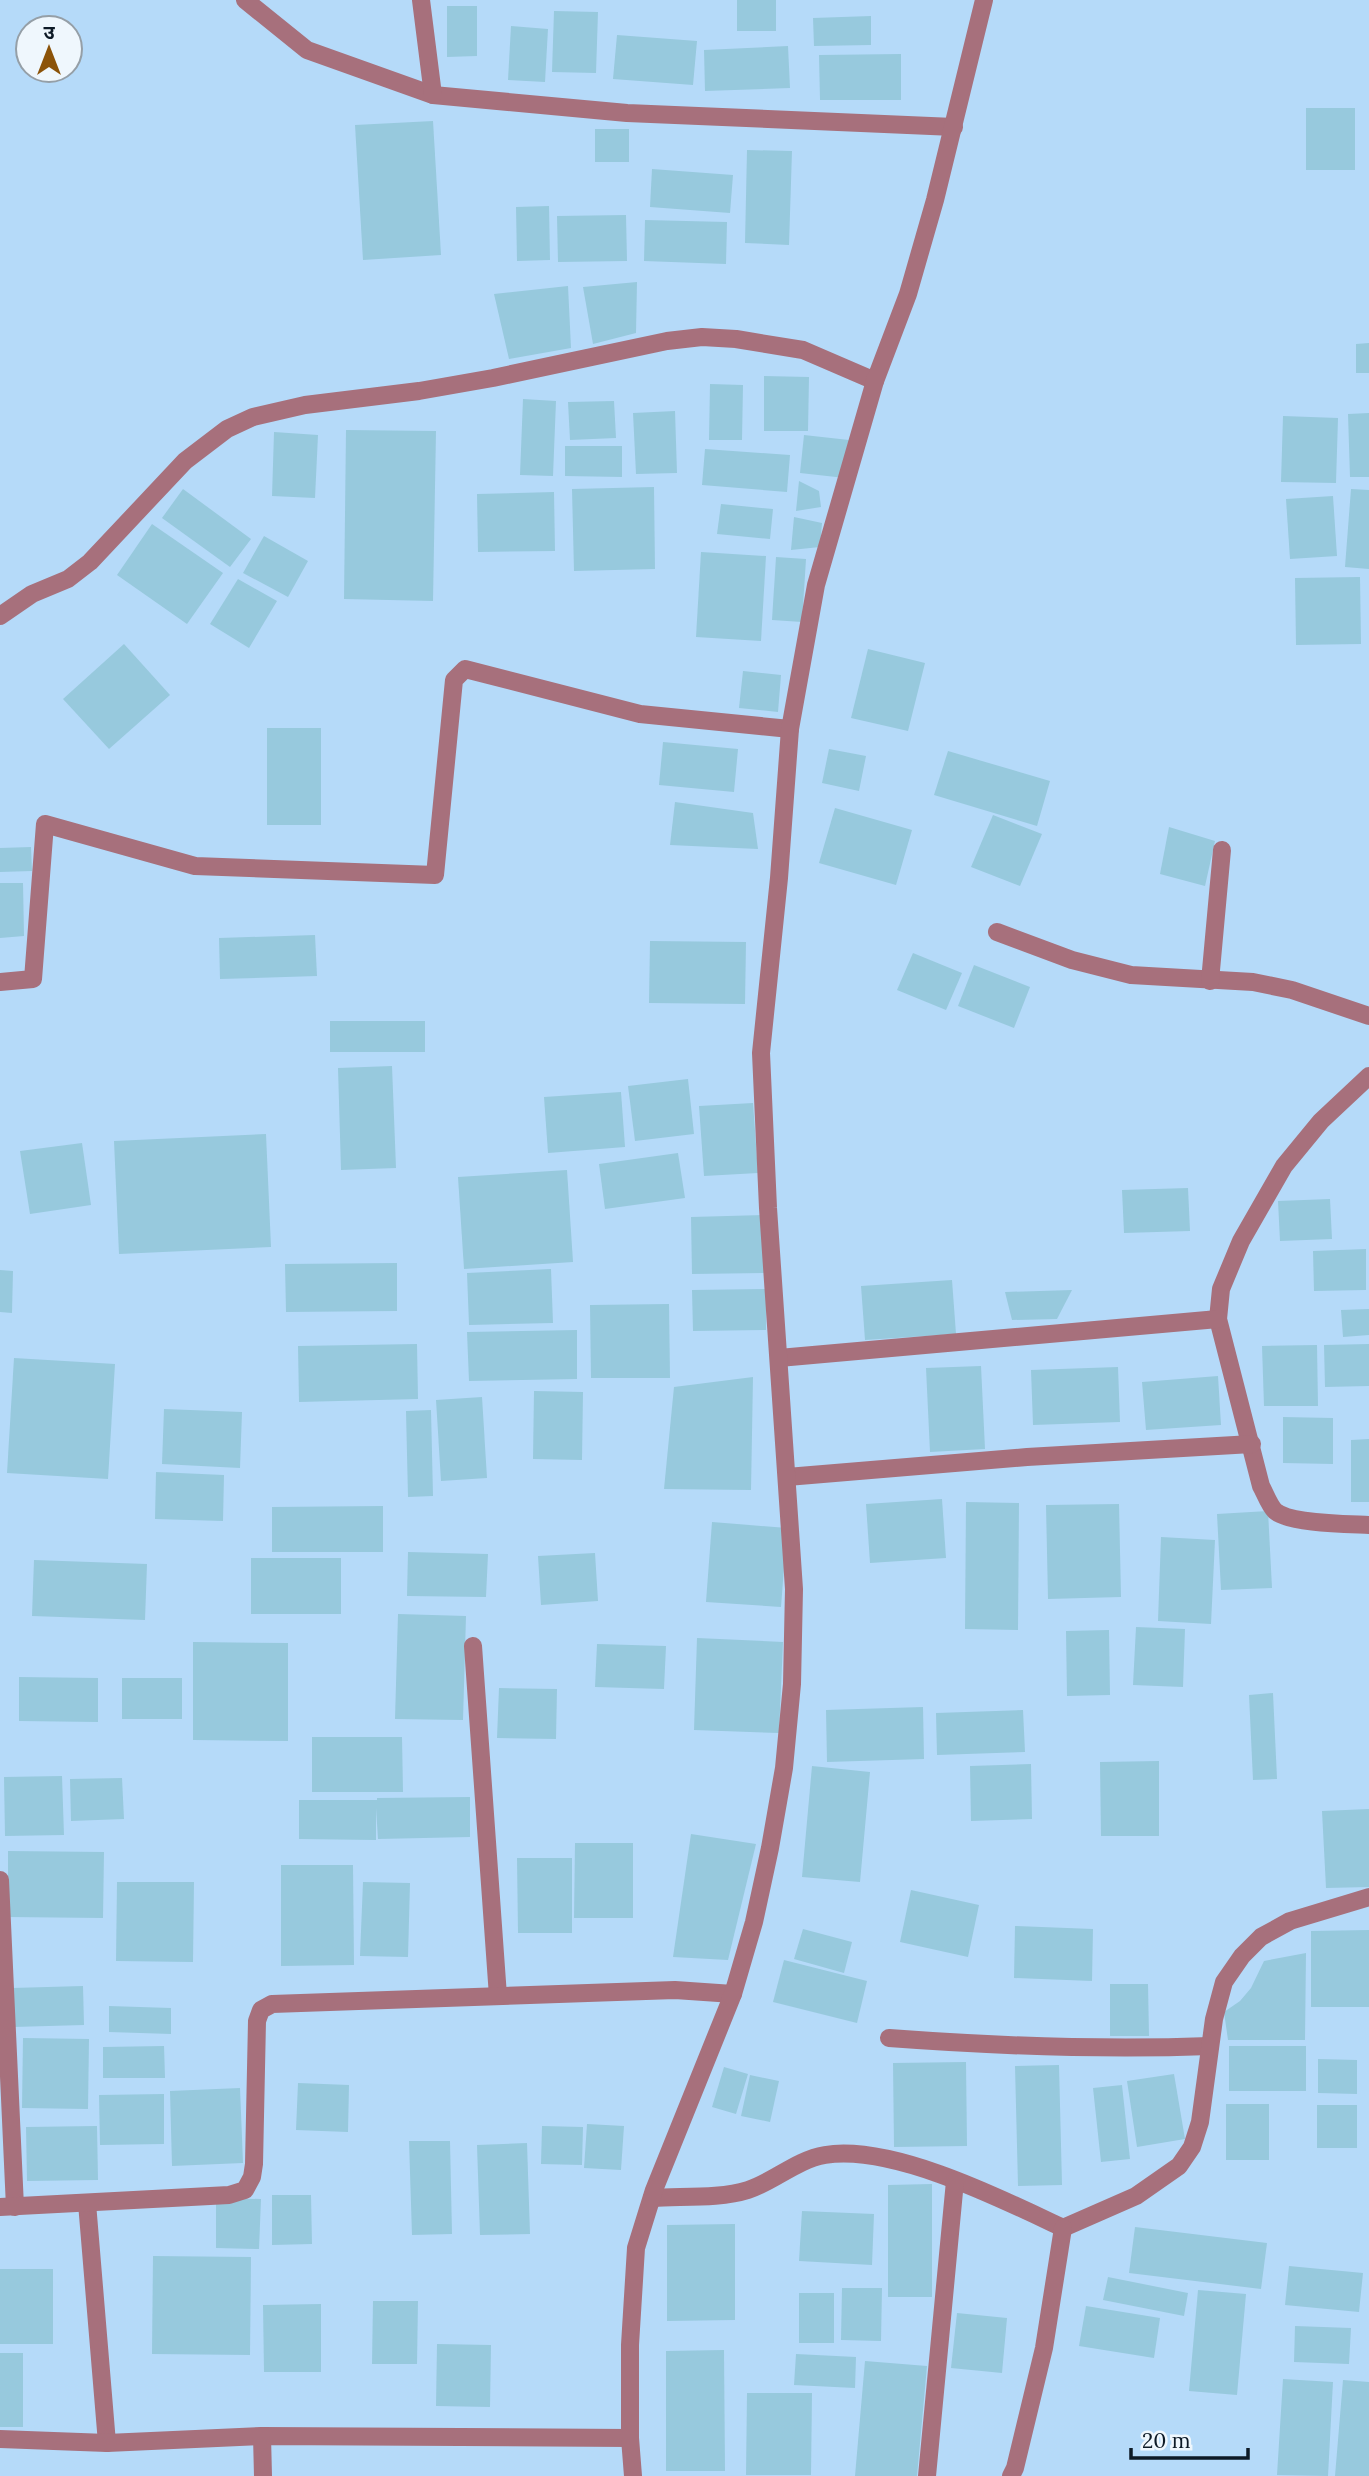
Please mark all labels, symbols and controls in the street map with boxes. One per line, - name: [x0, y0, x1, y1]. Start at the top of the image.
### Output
- north arrow: [14, 14, 84, 84]
- text: उ: [43, 20, 55, 44]
- scale bar: [1131, 2416, 1248, 2460]
- text: 20 m: [1142, 2427, 1191, 2454]

